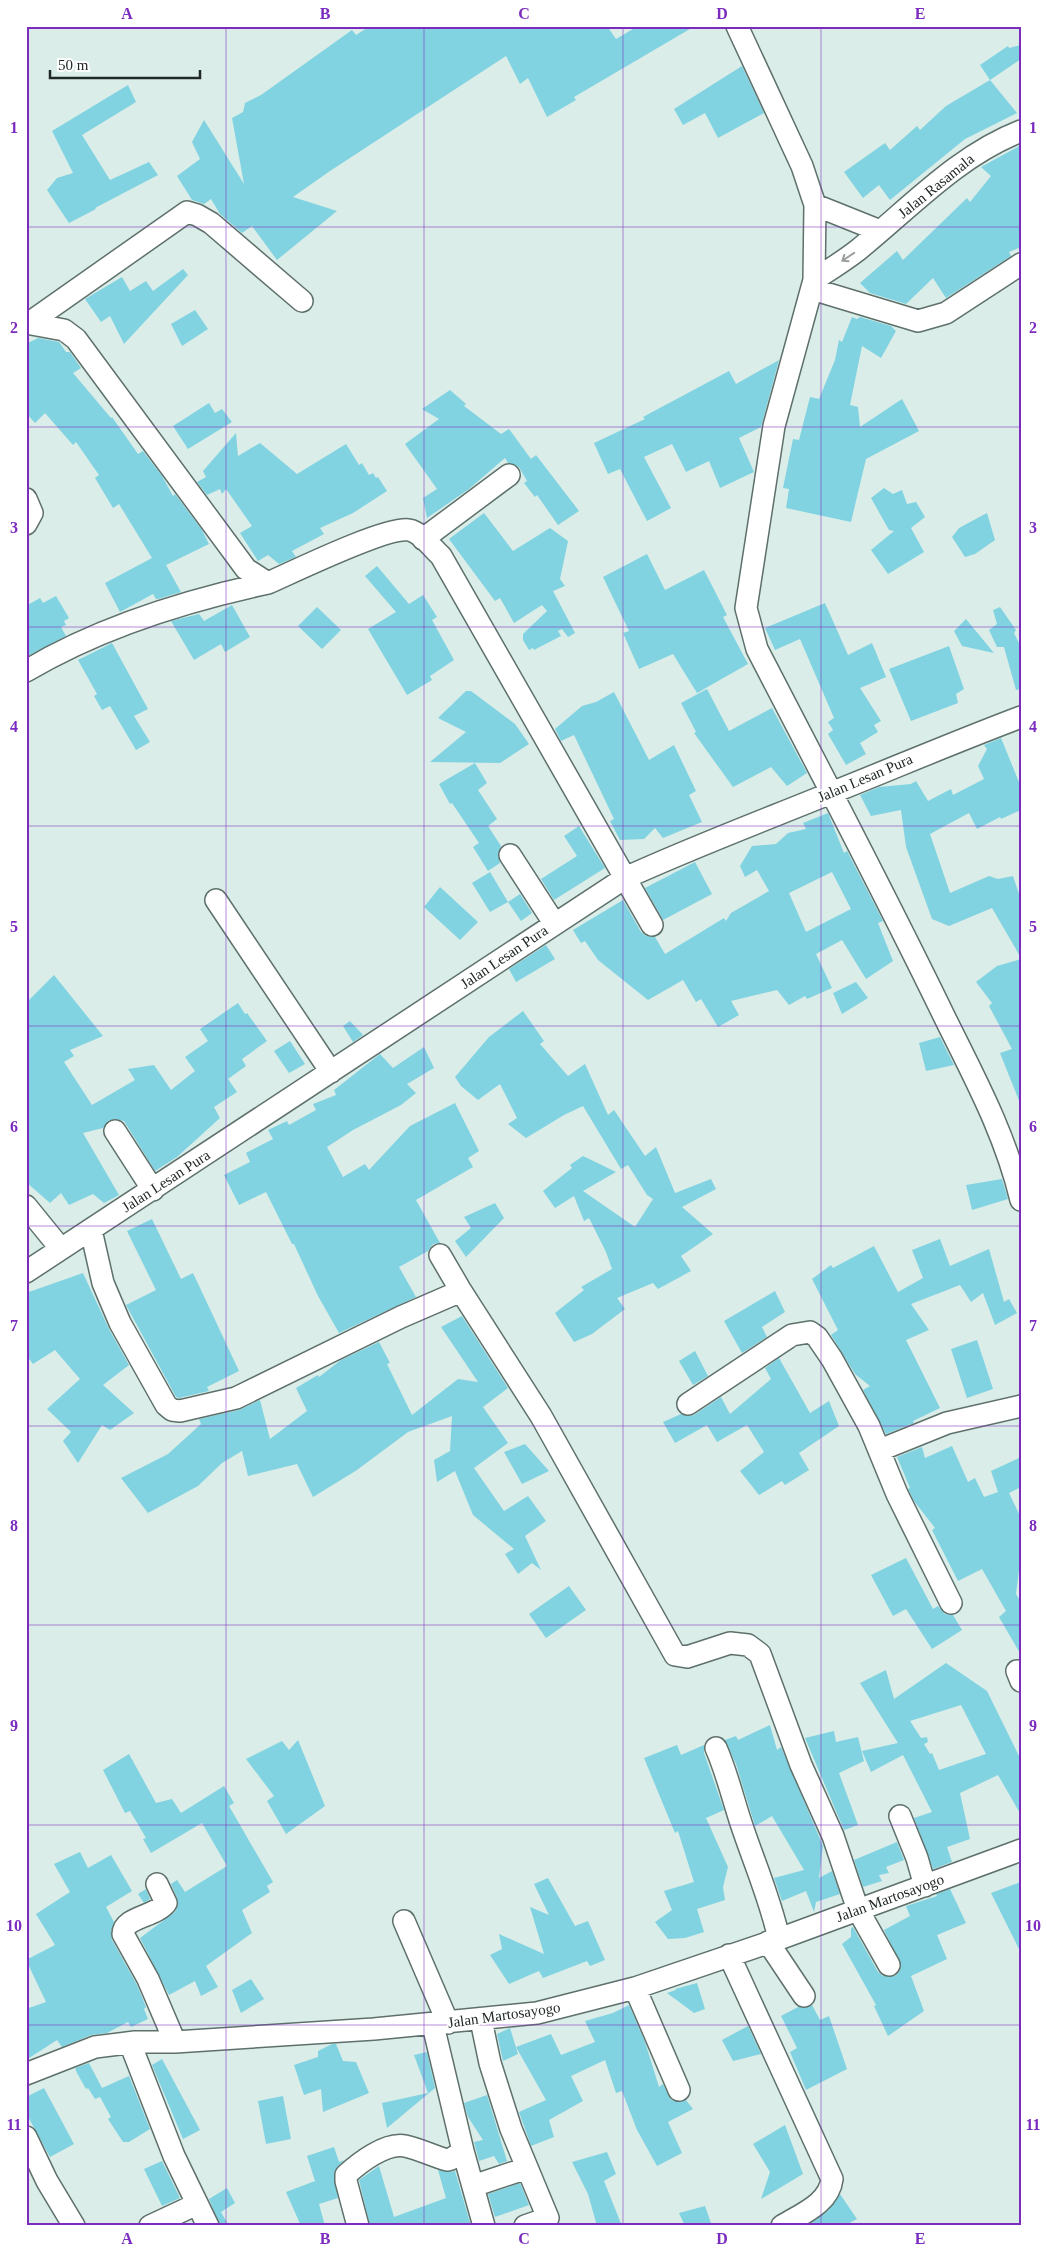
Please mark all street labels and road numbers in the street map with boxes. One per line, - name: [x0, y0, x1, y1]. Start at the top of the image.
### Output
- street label: Jalan Rasamala: [895, 150, 977, 221]
- street label: Jalan Lesan Pura: [815, 751, 915, 805]
- street label: Jalan Lesan Pura: [457, 922, 551, 992]
- street label: Jalan Lesan Pura: [119, 1146, 213, 1215]
- street label: Jalan Martosayogo: [834, 1871, 946, 1925]
- street label: Jalan Martosayogo: [447, 1999, 561, 2031]

